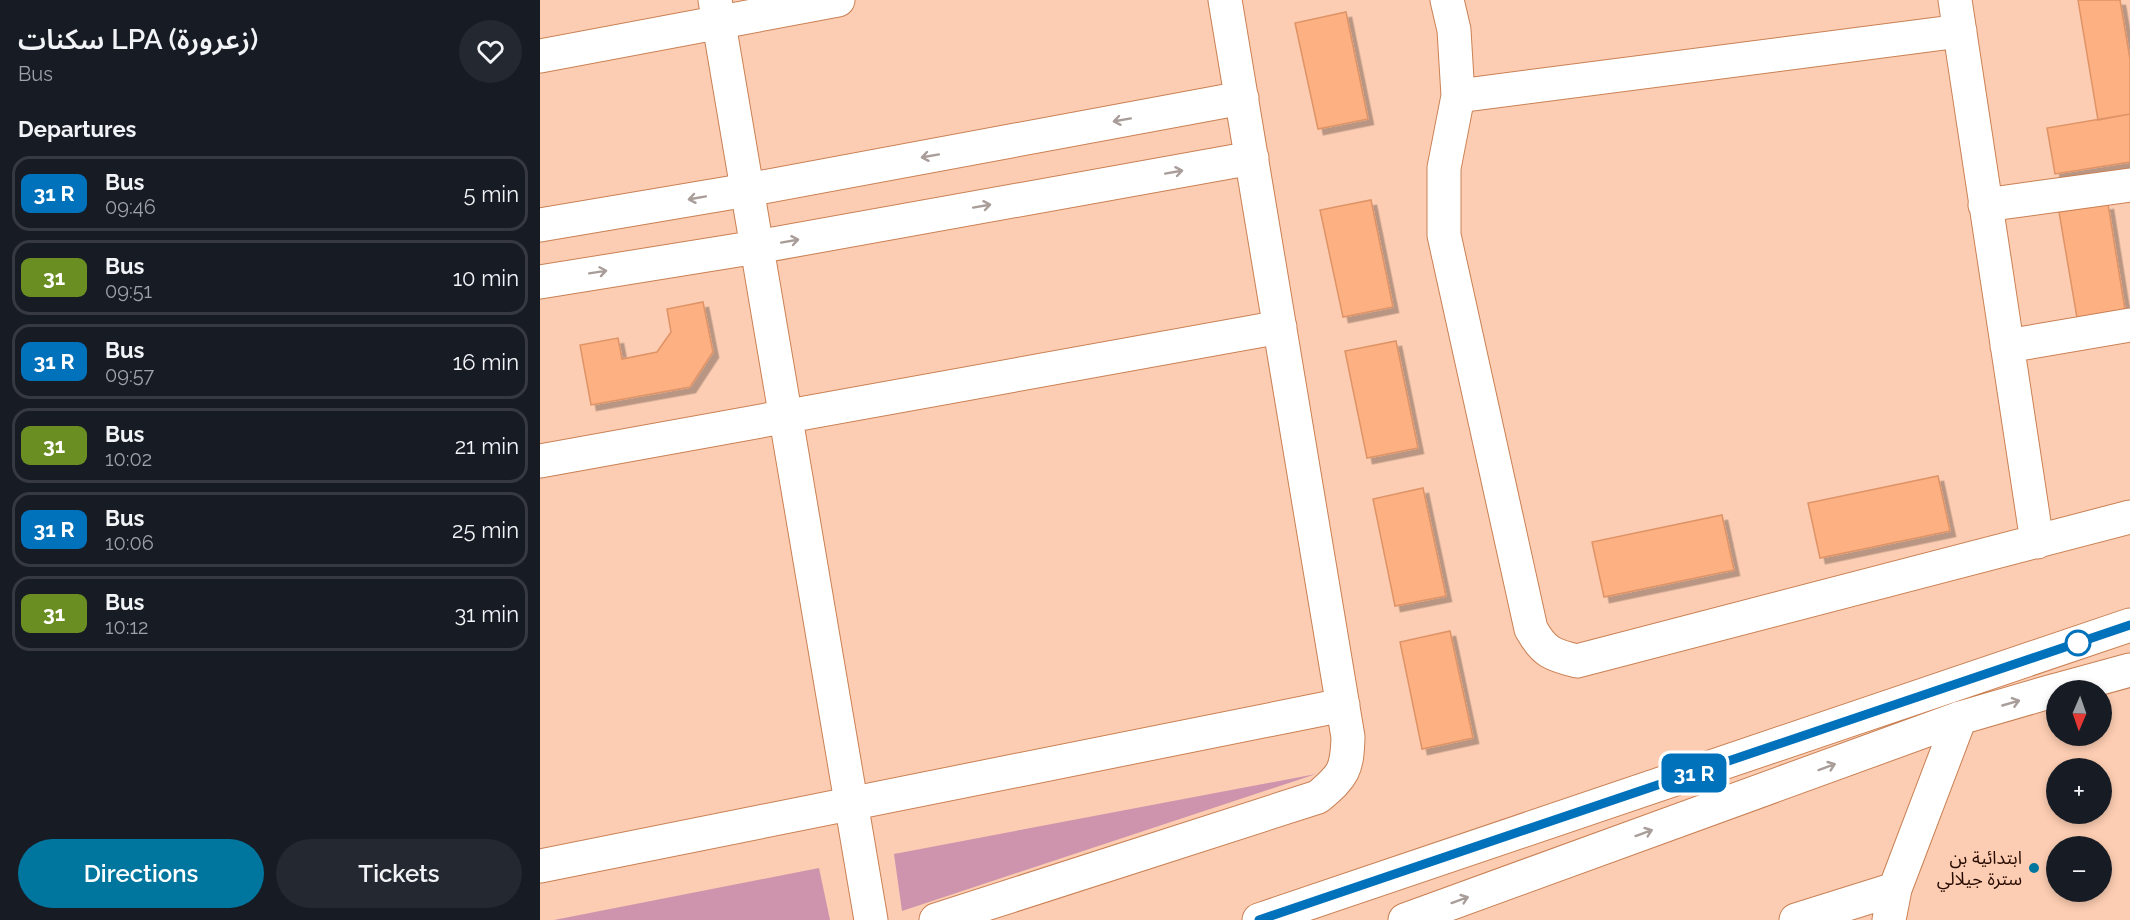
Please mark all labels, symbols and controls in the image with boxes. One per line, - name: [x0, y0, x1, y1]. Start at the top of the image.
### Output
- button: heart: [459, 20, 522, 83]
- text: سكنات LPA (زعرورة): [18, 23, 258, 56]
- text: Bus: [18, 62, 53, 86]
- one-way arrow: [1113, 115, 1133, 126]
- text: Departures: [18, 116, 136, 142]
- one-way arrow: [921, 151, 941, 162]
- one-way arrow: [1164, 166, 1183, 177]
- text: Bus: [105, 169, 144, 195]
- text: 31 R: [33, 181, 75, 206]
- text: 5 min: [464, 181, 519, 207]
- one-way arrow: [688, 193, 708, 204]
- text: 09:46: [105, 195, 156, 219]
- one-way arrow: [972, 201, 991, 212]
- one-way arrow: [780, 235, 799, 246]
- text: Bus: [105, 253, 144, 279]
- text: 31: [43, 265, 65, 290]
- text: 10 min: [453, 265, 519, 291]
- one-way arrow: [587, 267, 607, 278]
- text: 09:51: [105, 279, 152, 303]
- text: Bus: [105, 337, 144, 363]
- text: 31 R: [33, 349, 75, 374]
- text: 16 min: [453, 349, 519, 375]
- text: 09:57: [105, 363, 154, 387]
- text: Bus: [105, 421, 144, 447]
- text: 31: [43, 433, 65, 458]
- text: 21 min: [455, 433, 519, 459]
- text: 10:02: [105, 447, 152, 471]
- text: Bus: [105, 505, 144, 531]
- text: 31 R: [33, 517, 75, 542]
- text: 25 min: [452, 517, 519, 543]
- text: 10:06: [105, 531, 154, 555]
- text: Bus: [105, 589, 144, 615]
- text: 31: [43, 601, 65, 626]
- text: 31 min: [454, 601, 519, 627]
- text: 10:12: [105, 615, 149, 639]
- unlabelled marker: [2065, 630, 2091, 656]
- north arrow: [2046, 680, 2112, 746]
- map controls: [2046, 680, 2112, 902]
- one-way arrow: [2001, 697, 2020, 708]
- line badge: 31 R: [1652, 754, 1736, 792]
- button: +: [2046, 758, 2112, 824]
- text: 31 R: [1673, 761, 1715, 786]
- one-way arrow: [1817, 761, 1836, 772]
- one-way arrow: [1634, 827, 1652, 838]
- button: −: [2046, 836, 2112, 902]
- button: Directions: [18, 839, 264, 908]
- button: Tickets: [276, 839, 522, 908]
- place label: ابتدائية بن سترة جيلالي: [1937, 847, 2022, 892]
- marker: ابتدائية بن سترة جيلالي: [2027, 861, 2041, 875]
- one-way arrow: [1450, 894, 1469, 905]

